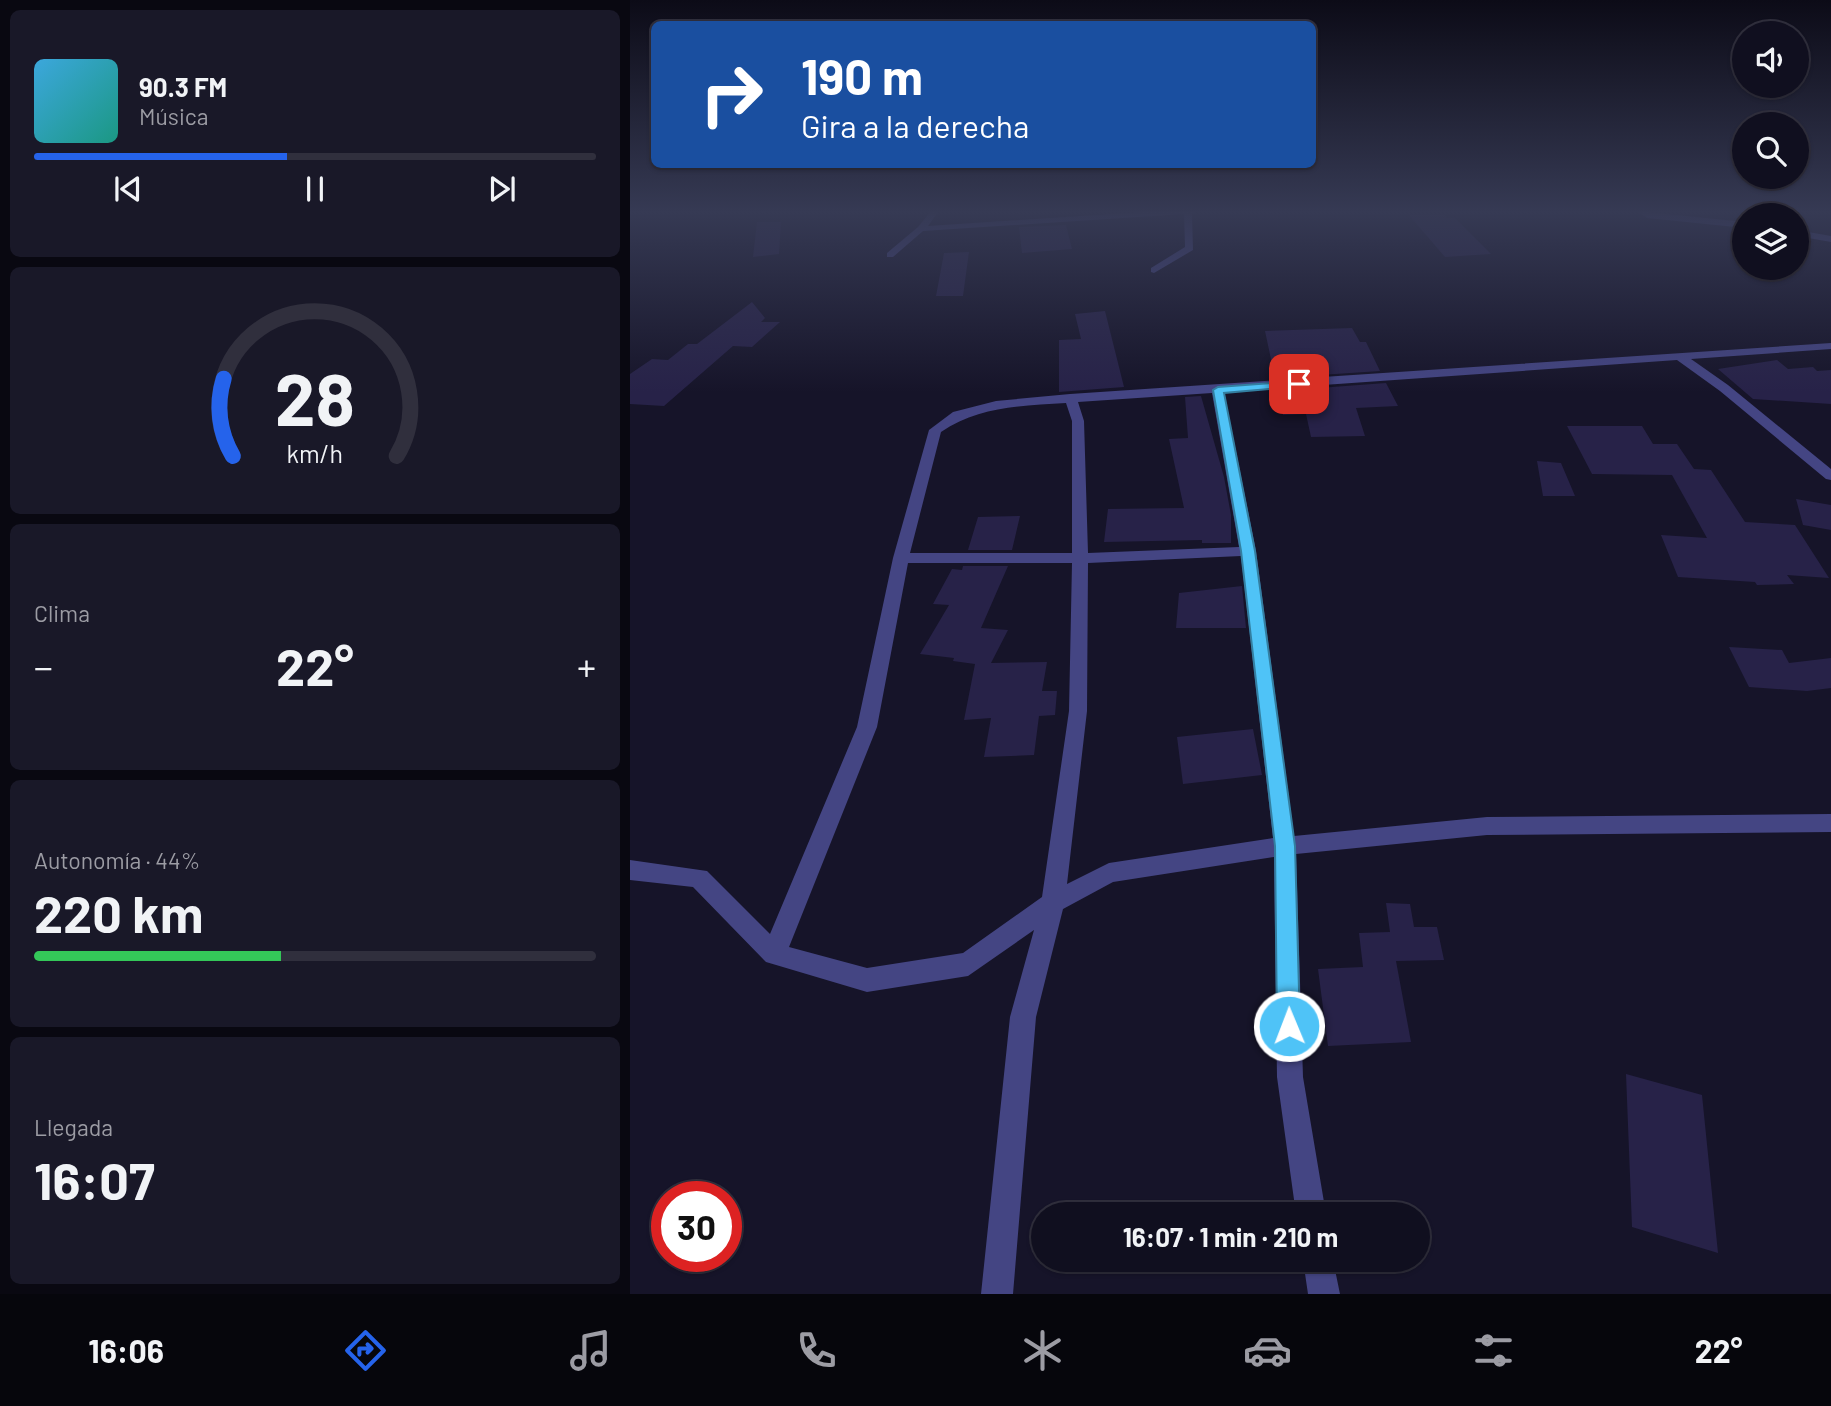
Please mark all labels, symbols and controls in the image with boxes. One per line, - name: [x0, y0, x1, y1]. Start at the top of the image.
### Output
- map controls: [1732, 21, 1809, 280]
- button: sound: [1732, 21, 1809, 98]
- text: 190 m: [801, 46, 923, 105]
- icon: right: [686, 49, 777, 140]
- text: 90.3 FM: [139, 71, 227, 102]
- text: Música: [139, 102, 208, 130]
- text: Gira a la derecha: [801, 106, 1029, 144]
- button: search: [1732, 112, 1809, 189]
- icon: previous: [109, 170, 147, 208]
- icon: pause: [296, 170, 334, 208]
- icon: next: [483, 170, 521, 208]
- button: layers: [1732, 203, 1809, 280]
- text: 28: [275, 354, 355, 442]
- pin: [1269, 354, 1329, 414]
- icon: arrive: [1280, 365, 1318, 403]
- text: km/h: [287, 438, 343, 468]
- text: Clima: [34, 599, 90, 627]
- text: 22°: [276, 634, 354, 696]
- text: −: [34, 643, 53, 689]
- text: +: [577, 643, 596, 689]
- text: Autonomía · 44%: [34, 846, 200, 874]
- text: 220 km: [34, 881, 203, 943]
- position arrow: [1252, 989, 1326, 1063]
- text: Llegada: [34, 1113, 113, 1141]
- text: 16:07: [34, 1148, 155, 1210]
- speed limit sign: 30: [651, 1181, 742, 1272]
- text: 16:07 · 1 min · 210 m: [1123, 1221, 1338, 1252]
- icon: directions: [341, 1326, 390, 1375]
- icon: music: [566, 1326, 615, 1375]
- icon: phone: [792, 1326, 841, 1375]
- icon: climate: [1018, 1326, 1067, 1375]
- icon: car: [1243, 1326, 1292, 1375]
- icon: filters: [1469, 1326, 1518, 1375]
- text: 16:06: [88, 1331, 164, 1369]
- text: 22°: [1695, 1331, 1743, 1369]

